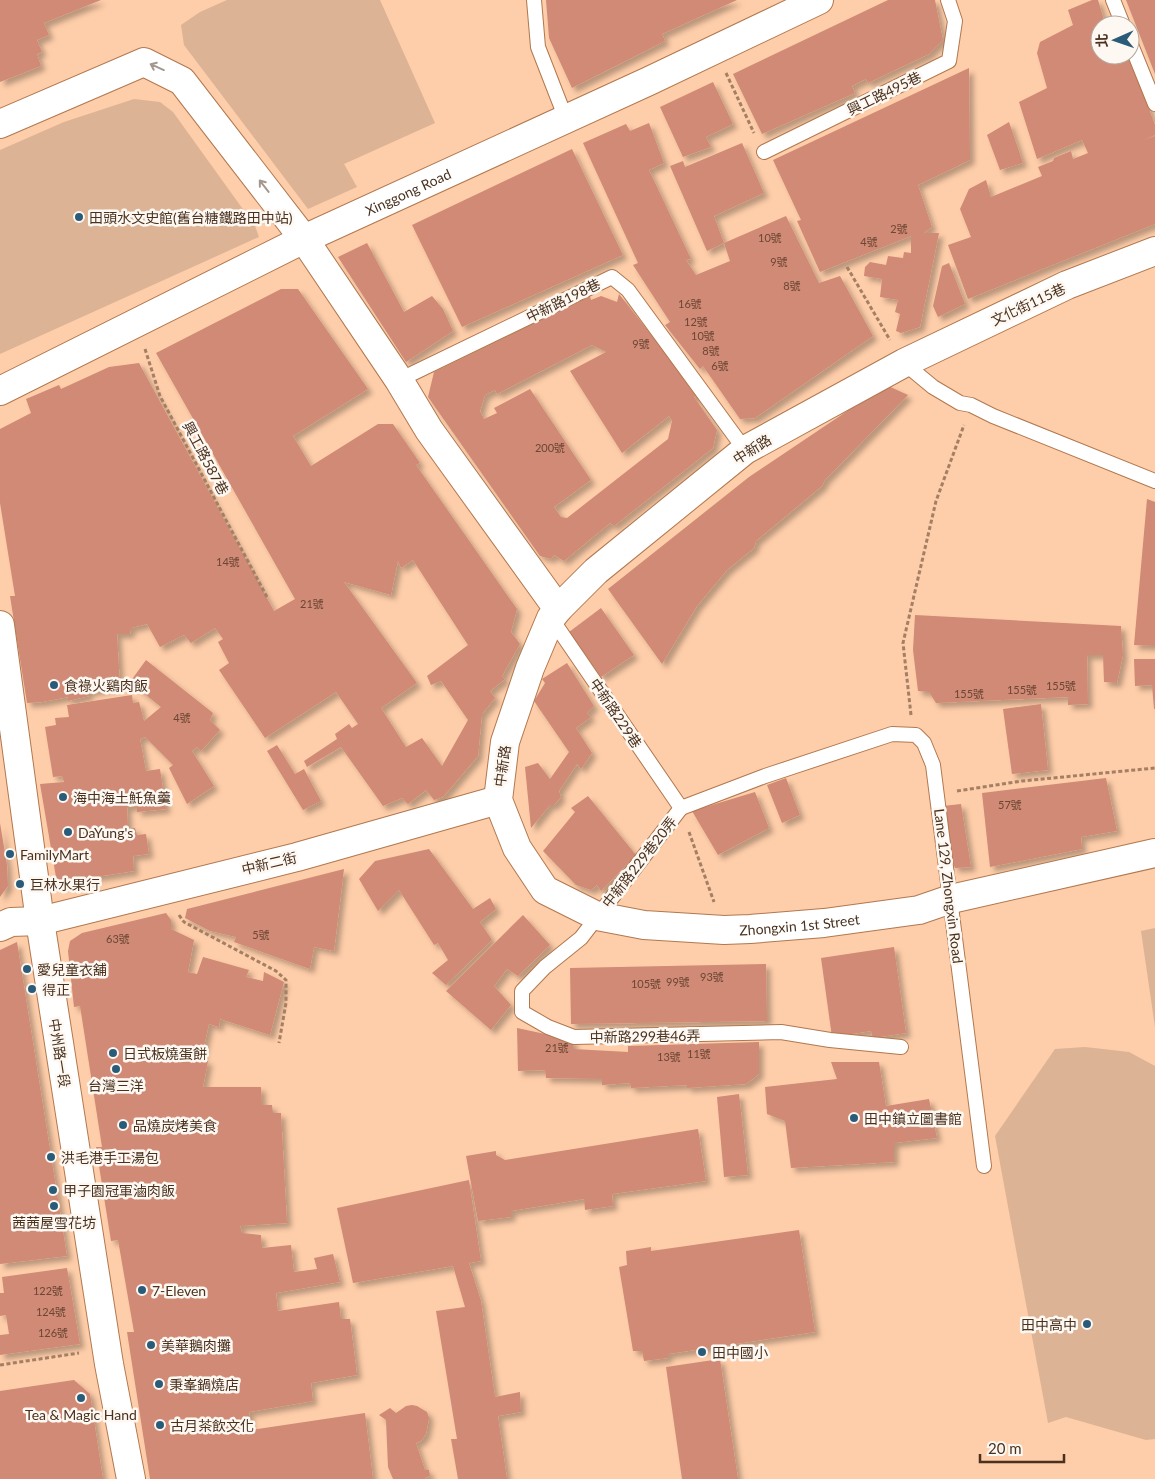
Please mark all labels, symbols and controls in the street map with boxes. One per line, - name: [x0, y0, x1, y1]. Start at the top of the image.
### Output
- north arrow: [1090, 15, 1140, 65]
- text: 北: [1093, 33, 1110, 48]
- one-way arrow: [150, 62, 165, 72]
- street label: 興工路495巷: [844, 68, 924, 118]
- street label: Xinggong Road: [362, 165, 453, 218]
- one-way arrow: [258, 180, 269, 193]
- place label: 田頭水文史館(舊台糖鐵路田中站): [89, 209, 293, 226]
- marker: 田頭水文史館(舊台糖鐵路田中站): [73, 211, 85, 223]
- house number: 2號: [890, 222, 908, 235]
- house number: 10號: [758, 231, 782, 244]
- house number: 4號: [860, 235, 878, 248]
- house number: 9號: [770, 255, 788, 268]
- street label: 中新路198巷: [523, 275, 603, 325]
- house number: 8號: [783, 279, 801, 292]
- street label: 文化街115巷: [988, 279, 1068, 329]
- house number: 16號: [678, 297, 702, 310]
- house number: 12號: [684, 315, 708, 328]
- house number: 10號: [691, 329, 715, 342]
- house number: 9號: [632, 337, 650, 350]
- house number: 8號: [702, 344, 720, 357]
- house number: 6號: [711, 359, 729, 372]
- street label: 興工路587巷: [180, 419, 232, 497]
- street label: 中新路: [730, 431, 774, 467]
- house number: 200號: [535, 441, 565, 454]
- house number: 14號: [216, 555, 240, 568]
- house number: 21號: [300, 597, 324, 610]
- street label: 中新路229巷: [586, 675, 646, 751]
- place label: 食祿火鷄肉飯: [64, 677, 148, 694]
- marker: 食祿火鷄肉飯: [48, 679, 60, 691]
- house number: 155號: [1046, 679, 1076, 692]
- house number: 155號: [1007, 683, 1037, 696]
- house number: 155號: [954, 687, 984, 700]
- house number: 4號: [173, 711, 191, 724]
- street label: 中新路: [491, 744, 513, 788]
- place label: 海中海土魠魚羹: [73, 789, 171, 806]
- marker: 海中海土魠魚羹: [57, 791, 69, 803]
- house number: 57號: [998, 798, 1022, 811]
- street label: Lane 129, Zhongxin Road: [931, 808, 967, 964]
- street label: 中新路229巷20弄: [598, 813, 680, 911]
- place label: DaYung's: [78, 824, 133, 841]
- marker: DaYung's: [62, 826, 74, 838]
- place label: FamilyMart: [20, 846, 89, 863]
- marker: FamilyMart: [4, 848, 16, 860]
- street label: 中新二街: [240, 848, 298, 878]
- place label: 巨林水果行: [30, 876, 100, 893]
- marker: 巨林水果行: [14, 878, 26, 890]
- street label: Zhongxin 1st Street: [739, 910, 861, 938]
- house number: 5號: [252, 928, 270, 941]
- house number: 63號: [106, 932, 130, 945]
- place label: 愛兒童衣舖: [37, 961, 107, 978]
- marker: 愛兒童衣舖: [21, 963, 33, 975]
- house number: 93號: [700, 970, 724, 983]
- house number: 99號: [666, 975, 690, 988]
- house number: 105號: [631, 977, 661, 990]
- place label: 得正: [42, 981, 70, 998]
- marker: 得正: [26, 983, 38, 995]
- street label: 中州路一段: [46, 1017, 74, 1089]
- street label: 中新路299巷46弄: [590, 1027, 700, 1045]
- house number: 21號: [545, 1041, 569, 1054]
- place label: 日式板燒蛋餅: [123, 1045, 207, 1062]
- marker: 日式板燒蛋餅: [107, 1047, 119, 1059]
- house number: 11號: [687, 1047, 711, 1060]
- house number: 13號: [657, 1050, 681, 1063]
- marker: 台灣三洋: [110, 1063, 122, 1075]
- place label: 台灣三洋: [88, 1077, 144, 1094]
- place label: 田中鎮立圖書館: [864, 1110, 962, 1127]
- marker: 田中鎮立圖書館: [848, 1112, 860, 1124]
- place label: 品燒炭烤美食: [133, 1117, 217, 1134]
- marker: 品燒炭烤美食: [117, 1119, 129, 1131]
- place label: 洪毛港手工湯包: [61, 1149, 159, 1166]
- marker: 洪毛港手工湯包: [45, 1151, 57, 1163]
- place label: 甲子園冠軍滷肉飯: [63, 1182, 175, 1199]
- marker: 甲子園冠軍滷肉飯: [47, 1184, 59, 1196]
- marker: 茜茜屋雪花坊: [48, 1200, 60, 1212]
- place label: 茜茜屋雪花坊: [12, 1214, 96, 1231]
- place label: 7-Eleven: [152, 1282, 206, 1299]
- house number: 122號: [33, 1284, 63, 1297]
- marker: 7-Eleven: [136, 1284, 148, 1296]
- house number: 124號: [36, 1305, 66, 1318]
- place label: 田中高中: [1021, 1316, 1077, 1333]
- marker: 田中高中: [1081, 1318, 1093, 1330]
- house number: 126號: [38, 1326, 68, 1339]
- place label: 美華鵝肉攤: [161, 1337, 231, 1354]
- marker: 美華鵝肉攤: [145, 1339, 157, 1351]
- place label: 田中國小: [712, 1344, 768, 1361]
- marker: 田中國小: [696, 1346, 708, 1358]
- place label: 秉峯鍋燒店: [169, 1376, 239, 1393]
- marker: 秉峯鍋燒店: [153, 1378, 165, 1390]
- marker: Tea & Magic Hand: [75, 1392, 87, 1404]
- place label: Tea & Magic Hand: [25, 1406, 137, 1423]
- place label: 古月茶飲文化: [170, 1417, 254, 1434]
- marker: 古月茶飲文化: [154, 1419, 166, 1431]
- scale bar: [980, 1432, 1064, 1464]
- text: 20 m: [988, 1439, 1022, 1457]

